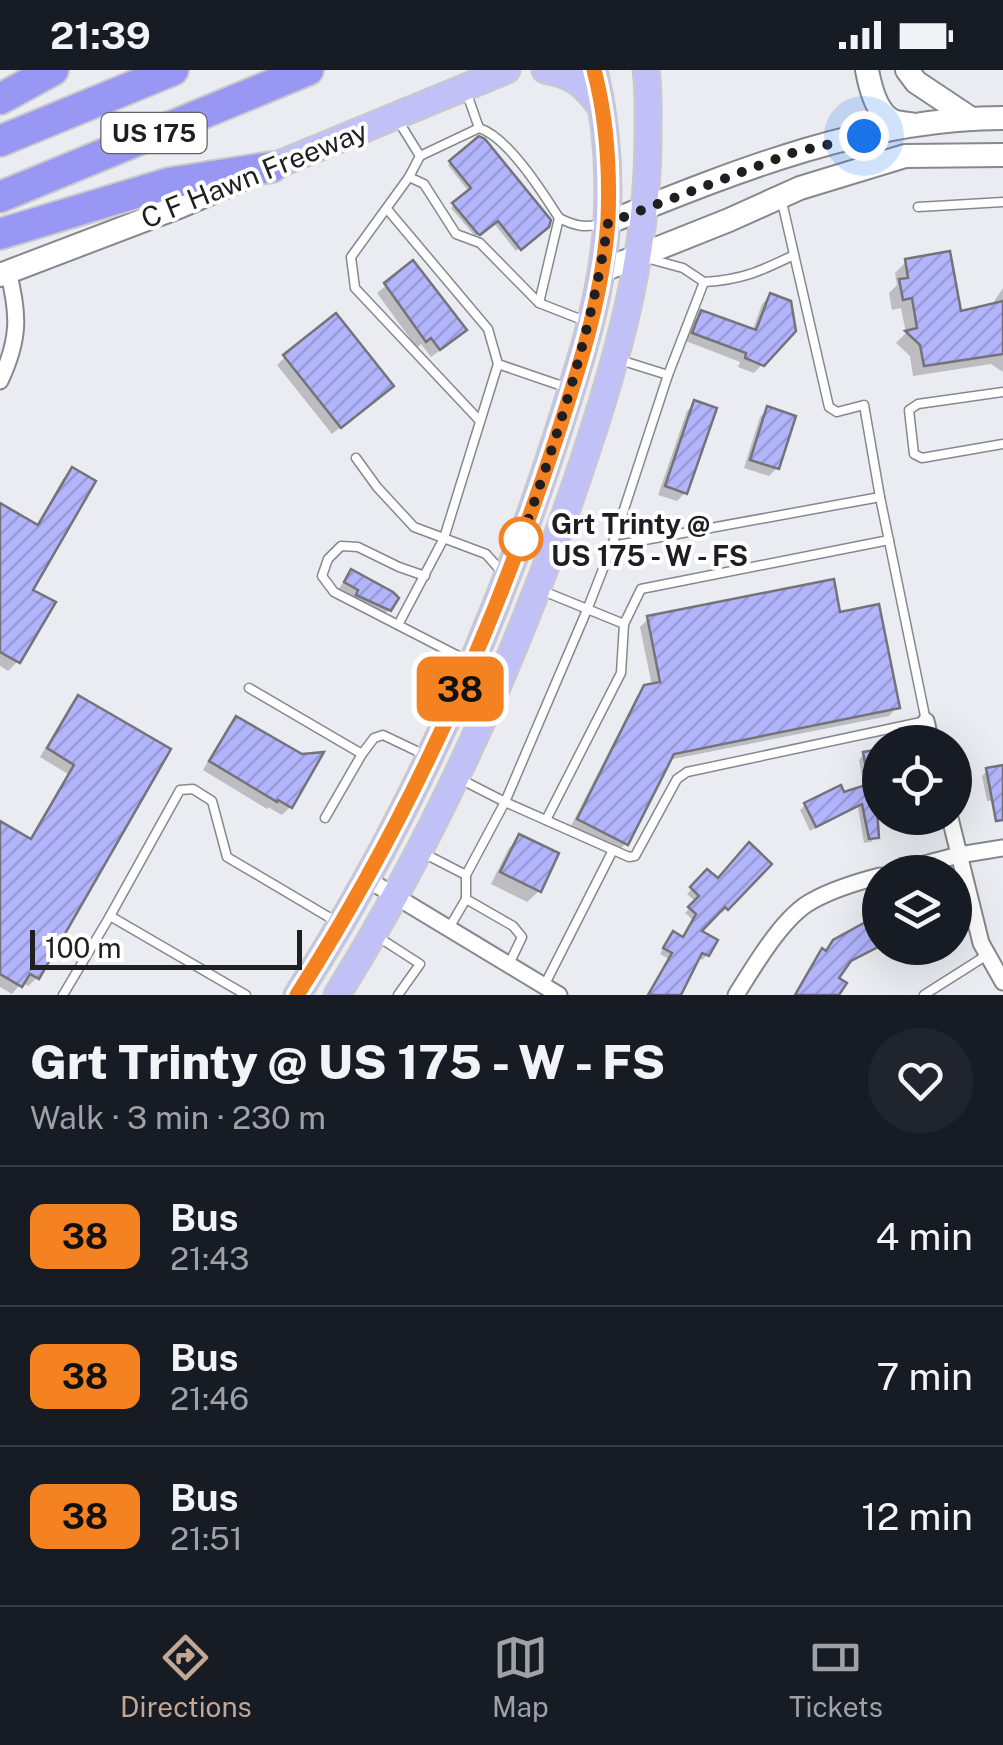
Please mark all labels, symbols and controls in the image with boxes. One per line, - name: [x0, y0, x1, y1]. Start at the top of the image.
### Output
- text: 21:39: [50, 13, 151, 58]
- your location: [839, 111, 889, 161]
- road number: US 175: [102, 113, 206, 153]
- street label: C F Hawn Freeway: [136, 114, 372, 234]
- place label: Grt Trinty @ US 175 - W - FS: [551, 507, 748, 572]
- marker: Grt Trinty @ US 175 - W - FS: [500, 518, 542, 560]
- line badge: 38: [415, 656, 505, 722]
- text: 38: [437, 669, 483, 710]
- map controls: [862, 725, 972, 965]
- button: locate: [862, 725, 972, 835]
- button: layers: [862, 855, 972, 965]
- scale bar: [30, 925, 302, 970]
- text: 100 m: [45, 931, 122, 964]
- button: heart: [868, 1028, 973, 1133]
- text: Grt Trinty @ US 175 - W - FS: [30, 1033, 665, 1090]
- text: Walk · 3 min · 230 m: [30, 1099, 326, 1136]
- text: Bus: [170, 1195, 239, 1240]
- text: 4 min: [875, 1214, 973, 1259]
- text: 38: [62, 1216, 108, 1257]
- text: 21:43: [170, 1240, 249, 1277]
- text: Bus: [170, 1335, 239, 1380]
- text: 7 min: [876, 1354, 973, 1399]
- text: 38: [62, 1356, 108, 1397]
- text: 21:46: [170, 1380, 249, 1417]
- text: Bus: [170, 1475, 239, 1520]
- text: 12 min: [861, 1494, 973, 1539]
- text: 38: [62, 1496, 108, 1537]
- text: 21:51: [170, 1520, 243, 1557]
- tab: Directions: [120, 1630, 252, 1723]
- tab: Map: [492, 1630, 549, 1723]
- tab: Tickets: [789, 1630, 883, 1723]

